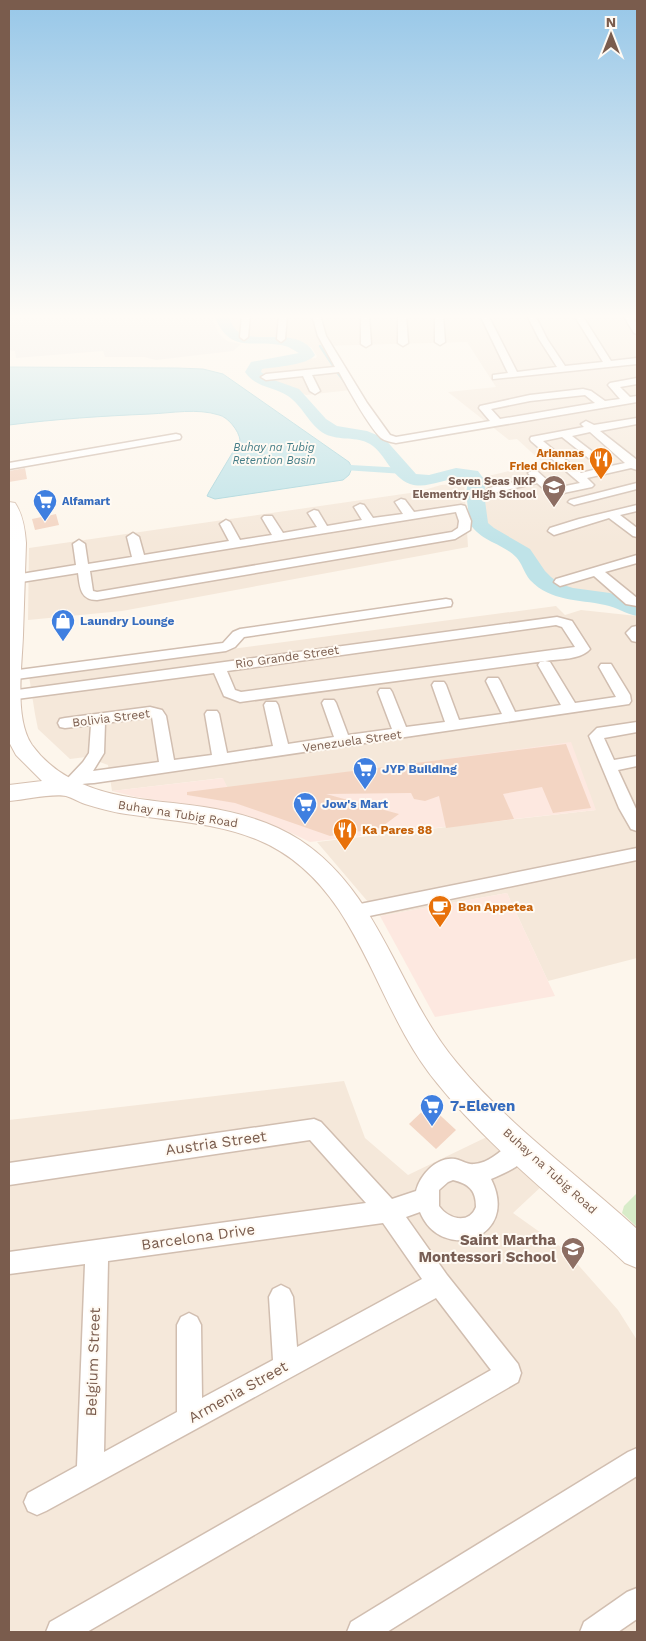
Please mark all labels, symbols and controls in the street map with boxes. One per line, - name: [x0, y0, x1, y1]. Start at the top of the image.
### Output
- north arrow: [586, 10, 636, 60]
- text: N: [606, 14, 616, 30]
- water label: Buhay na Tubig Retention Basin: [232, 441, 316, 467]
- restaurant icon: Ariannas Fried Chicken: [588, 446, 614, 480]
- place label: Ariannas Fried Chicken: [510, 447, 584, 473]
- school or university icon: Seven Seas NKP Elementry High School: [541, 474, 567, 508]
- place label: Seven Seas NKP Elementry High School: [413, 475, 536, 501]
- supermarket icon: Alfamart: [32, 488, 58, 522]
- place label: Alfamart: [62, 495, 110, 508]
- shop icon: Laundry Lounge: [50, 608, 76, 642]
- place label: Laundry Lounge: [80, 614, 175, 628]
- street label: Rio Grande Street: [234, 643, 340, 671]
- street label: Bolivia Street: [71, 706, 151, 730]
- street label: Venezuela Street: [302, 727, 402, 755]
- supermarket icon: JYP Building: [352, 756, 378, 790]
- place label: JYP Building: [382, 762, 457, 776]
- supermarket icon: Jow's Mart: [292, 791, 318, 825]
- place label: Jow's Mart: [322, 797, 389, 811]
- street label: Buhay na Tubig Road: [117, 798, 239, 830]
- restaurant icon: Ka Pares 88: [332, 817, 358, 851]
- place label: Ka Pares 88: [362, 823, 432, 837]
- cafe icon: Bon Appetea: [427, 894, 453, 928]
- place label: Bon Appetea: [458, 900, 533, 914]
- supermarket icon: 7-Eleven: [419, 1093, 445, 1127]
- place label: 7-Eleven: [450, 1097, 515, 1115]
- street label: Buhay na Tubig Road: [500, 1125, 600, 1217]
- street label: Austria Street: [164, 1127, 268, 1159]
- street label: Barcelona Drive: [140, 1220, 256, 1254]
- place label: Saint Martha Montessori School: [419, 1231, 556, 1266]
- school or university icon: Saint Martha Montessori School: [560, 1236, 586, 1270]
- street label: Belgium Street: [82, 1307, 104, 1417]
- street label: Armenia Street: [185, 1357, 291, 1427]

